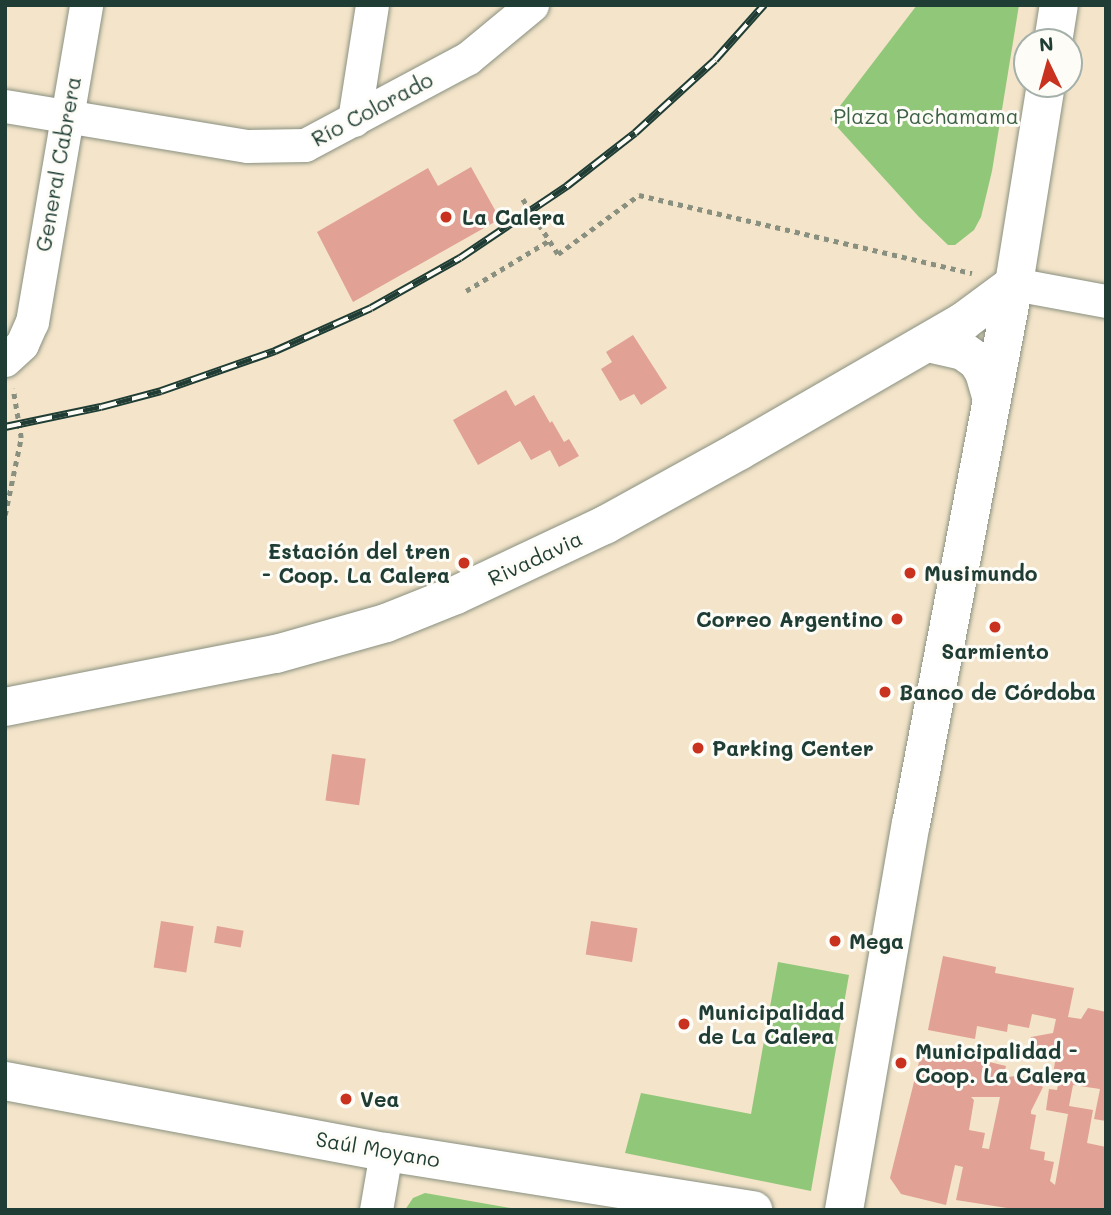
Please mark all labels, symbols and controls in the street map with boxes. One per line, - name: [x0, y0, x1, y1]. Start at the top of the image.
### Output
- north arrow: [1013, 28, 1083, 98]
- text: N: [1038, 30, 1055, 57]
- street label: Río Colorado: [307, 66, 437, 152]
- street label: General Cabrera: [30, 74, 86, 254]
- park label: Plaza Pachamama: [833, 103, 1019, 129]
- place label: La Calera: [462, 204, 565, 230]
- marker: La Calera: [436, 207, 456, 227]
- street label: Rivadavia: [484, 525, 586, 591]
- place label: Estación del tren - Coop. La Calera: [262, 538, 450, 588]
- marker: Estación del tren - Coop. La Calera: [456, 555, 472, 571]
- place label: Musimundo: [924, 560, 1038, 586]
- marker: Musimundo: [902, 565, 918, 581]
- place label: Correo Argentino: [696, 606, 883, 632]
- marker: Correo Argentino: [889, 611, 905, 627]
- marker: Sarmiento: [987, 619, 1003, 635]
- place label: Sarmiento: [941, 638, 1049, 664]
- place label: Banco de Córdoba: [899, 679, 1096, 705]
- marker: Banco de Córdoba: [877, 684, 893, 700]
- place label: Parking Center: [712, 735, 874, 761]
- marker: Parking Center: [690, 740, 706, 756]
- place label: Mega: [849, 928, 904, 954]
- marker: Mega: [827, 933, 843, 949]
- place label: Municipalidad de La Calera: [698, 999, 844, 1049]
- marker: Municipalidad de La Calera: [676, 1016, 692, 1032]
- place label: Municipalidad - Coop. La Calera: [915, 1038, 1086, 1088]
- marker: Municipalidad - Coop. La Calera: [893, 1055, 909, 1071]
- place label: Vea: [360, 1086, 399, 1112]
- marker: Vea: [338, 1091, 354, 1107]
- street label: Saúl Moyano: [314, 1126, 442, 1172]

